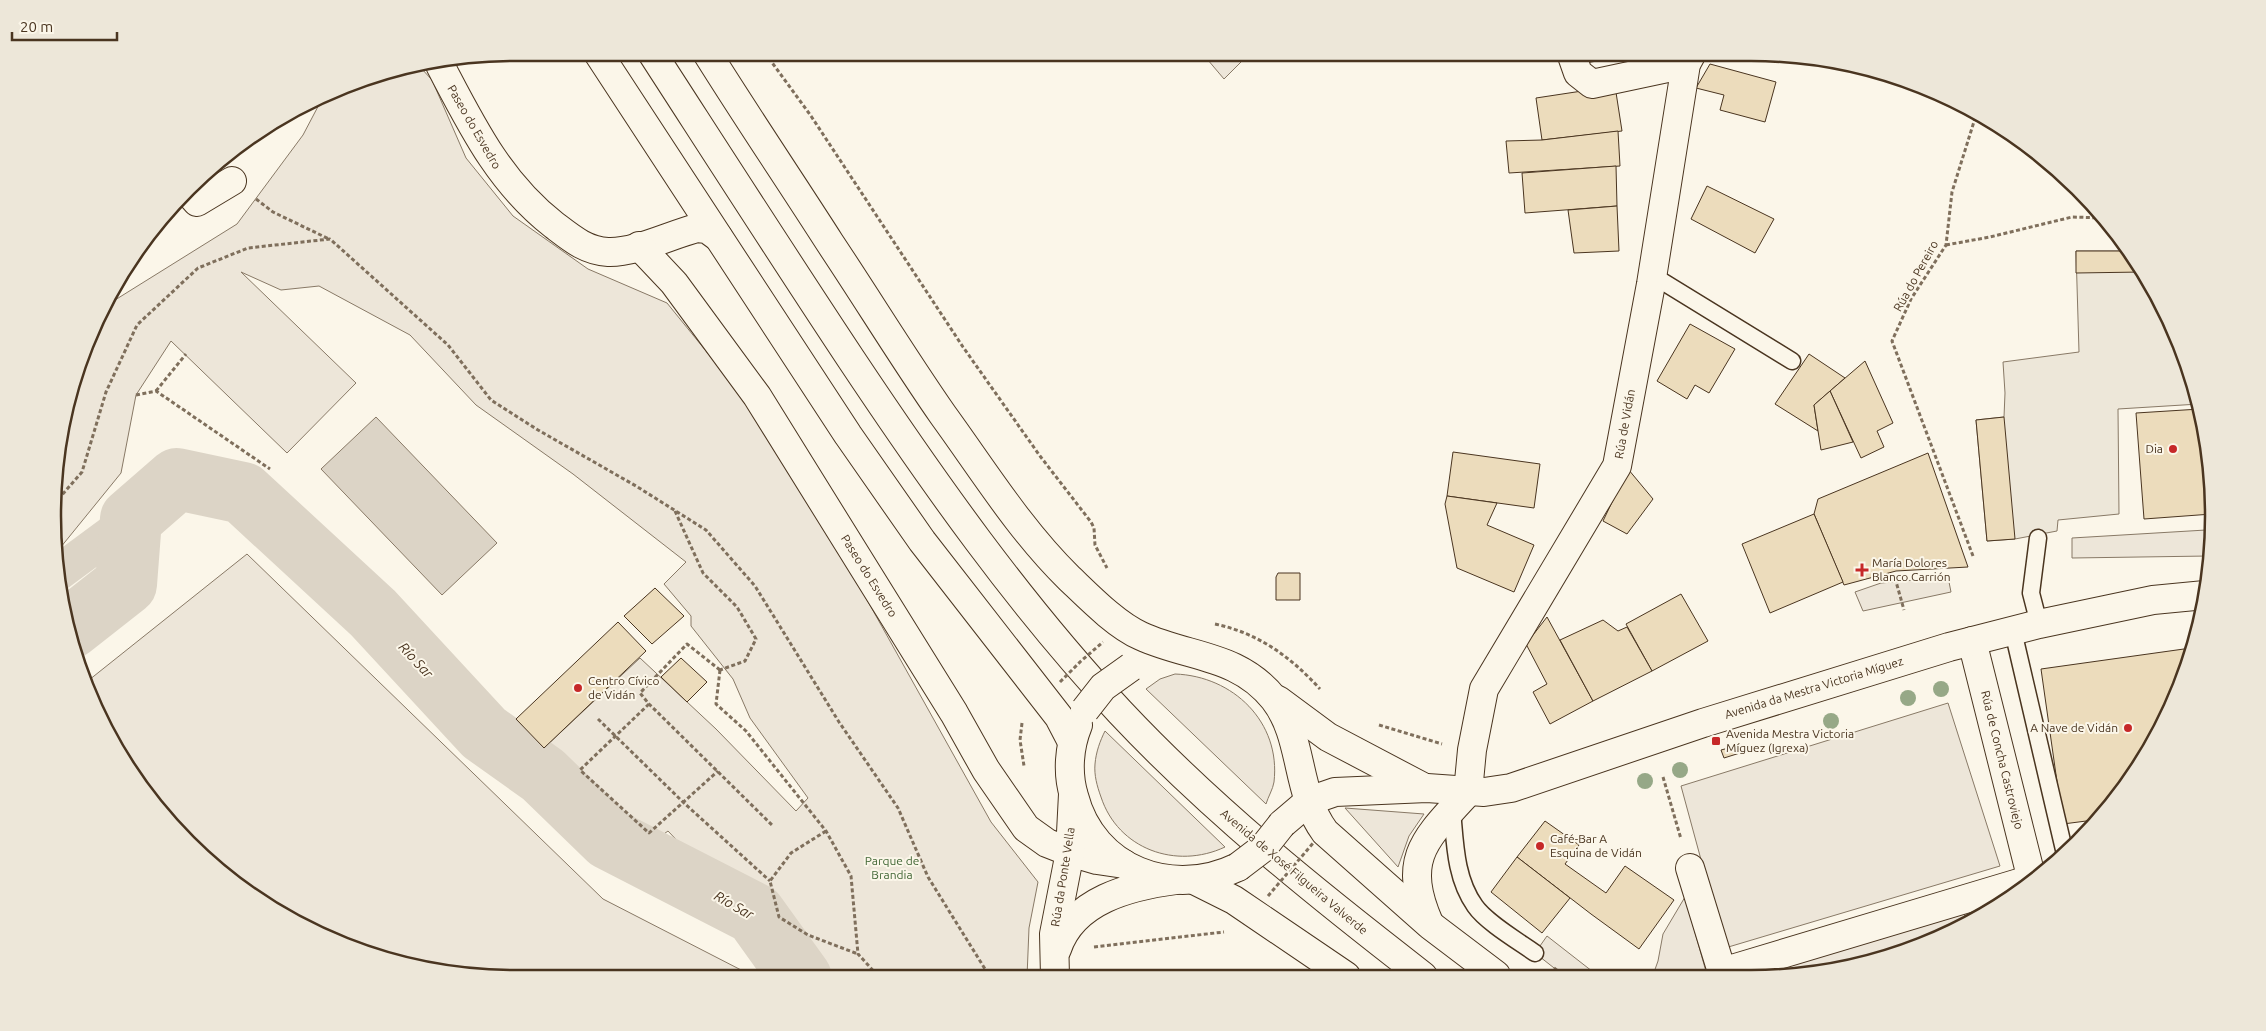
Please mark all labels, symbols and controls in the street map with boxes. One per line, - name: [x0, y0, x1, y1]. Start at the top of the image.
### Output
- scale bar: [12, 10, 118, 42]
- text: 20 m: [20, 18, 53, 35]
- street label: Paseo do Esvedro: [445, 83, 504, 171]
- street label: Rúa do Pereiro: [1891, 238, 1940, 314]
- street label: Rúa de Vidán: [1612, 388, 1637, 460]
- place label: Dia: [2145, 442, 2163, 455]
- marker: Dia: [2167, 443, 2179, 455]
- street label: Paseo do Esvedro: [839, 532, 900, 619]
- place label: María Dolores Blanco Carrión: [1872, 556, 1951, 583]
- marker: María Dolores Blanco Carrión: [1856, 564, 1868, 576]
- water label: Río Sar: [396, 639, 437, 682]
- street label: Avenida da Mestra Victoria Míguez: [1723, 654, 1905, 721]
- place label: Centro Cívico de Vidán: [588, 674, 659, 701]
- marker: Centro Cívico de Vidán: [572, 682, 584, 694]
- street label: Rúa de Concha Castroviejo: [1979, 689, 2026, 831]
- place label: A Nave de Vidán: [2030, 721, 2118, 734]
- marker: A Nave de Vidán: [2122, 722, 2134, 734]
- place label: Avenida Mestra Victoria Míguez (Igrexa): [1726, 727, 1854, 755]
- marker: Avenida Mestra Victoria Míguez (Igrexa): [1710, 735, 1722, 747]
- street label: Avenida de Xosé Filgueira Valverde: [1218, 806, 1370, 937]
- street label: Rúa da Ponte Vella: [1048, 826, 1077, 928]
- place label: Café-Bar A Esquina de Vidán: [1550, 832, 1642, 859]
- marker: Café-Bar A Esquina de Vidán: [1534, 840, 1546, 852]
- park label: Parque de Brandia: [865, 854, 919, 881]
- water label: Río Sar: [711, 887, 757, 923]

